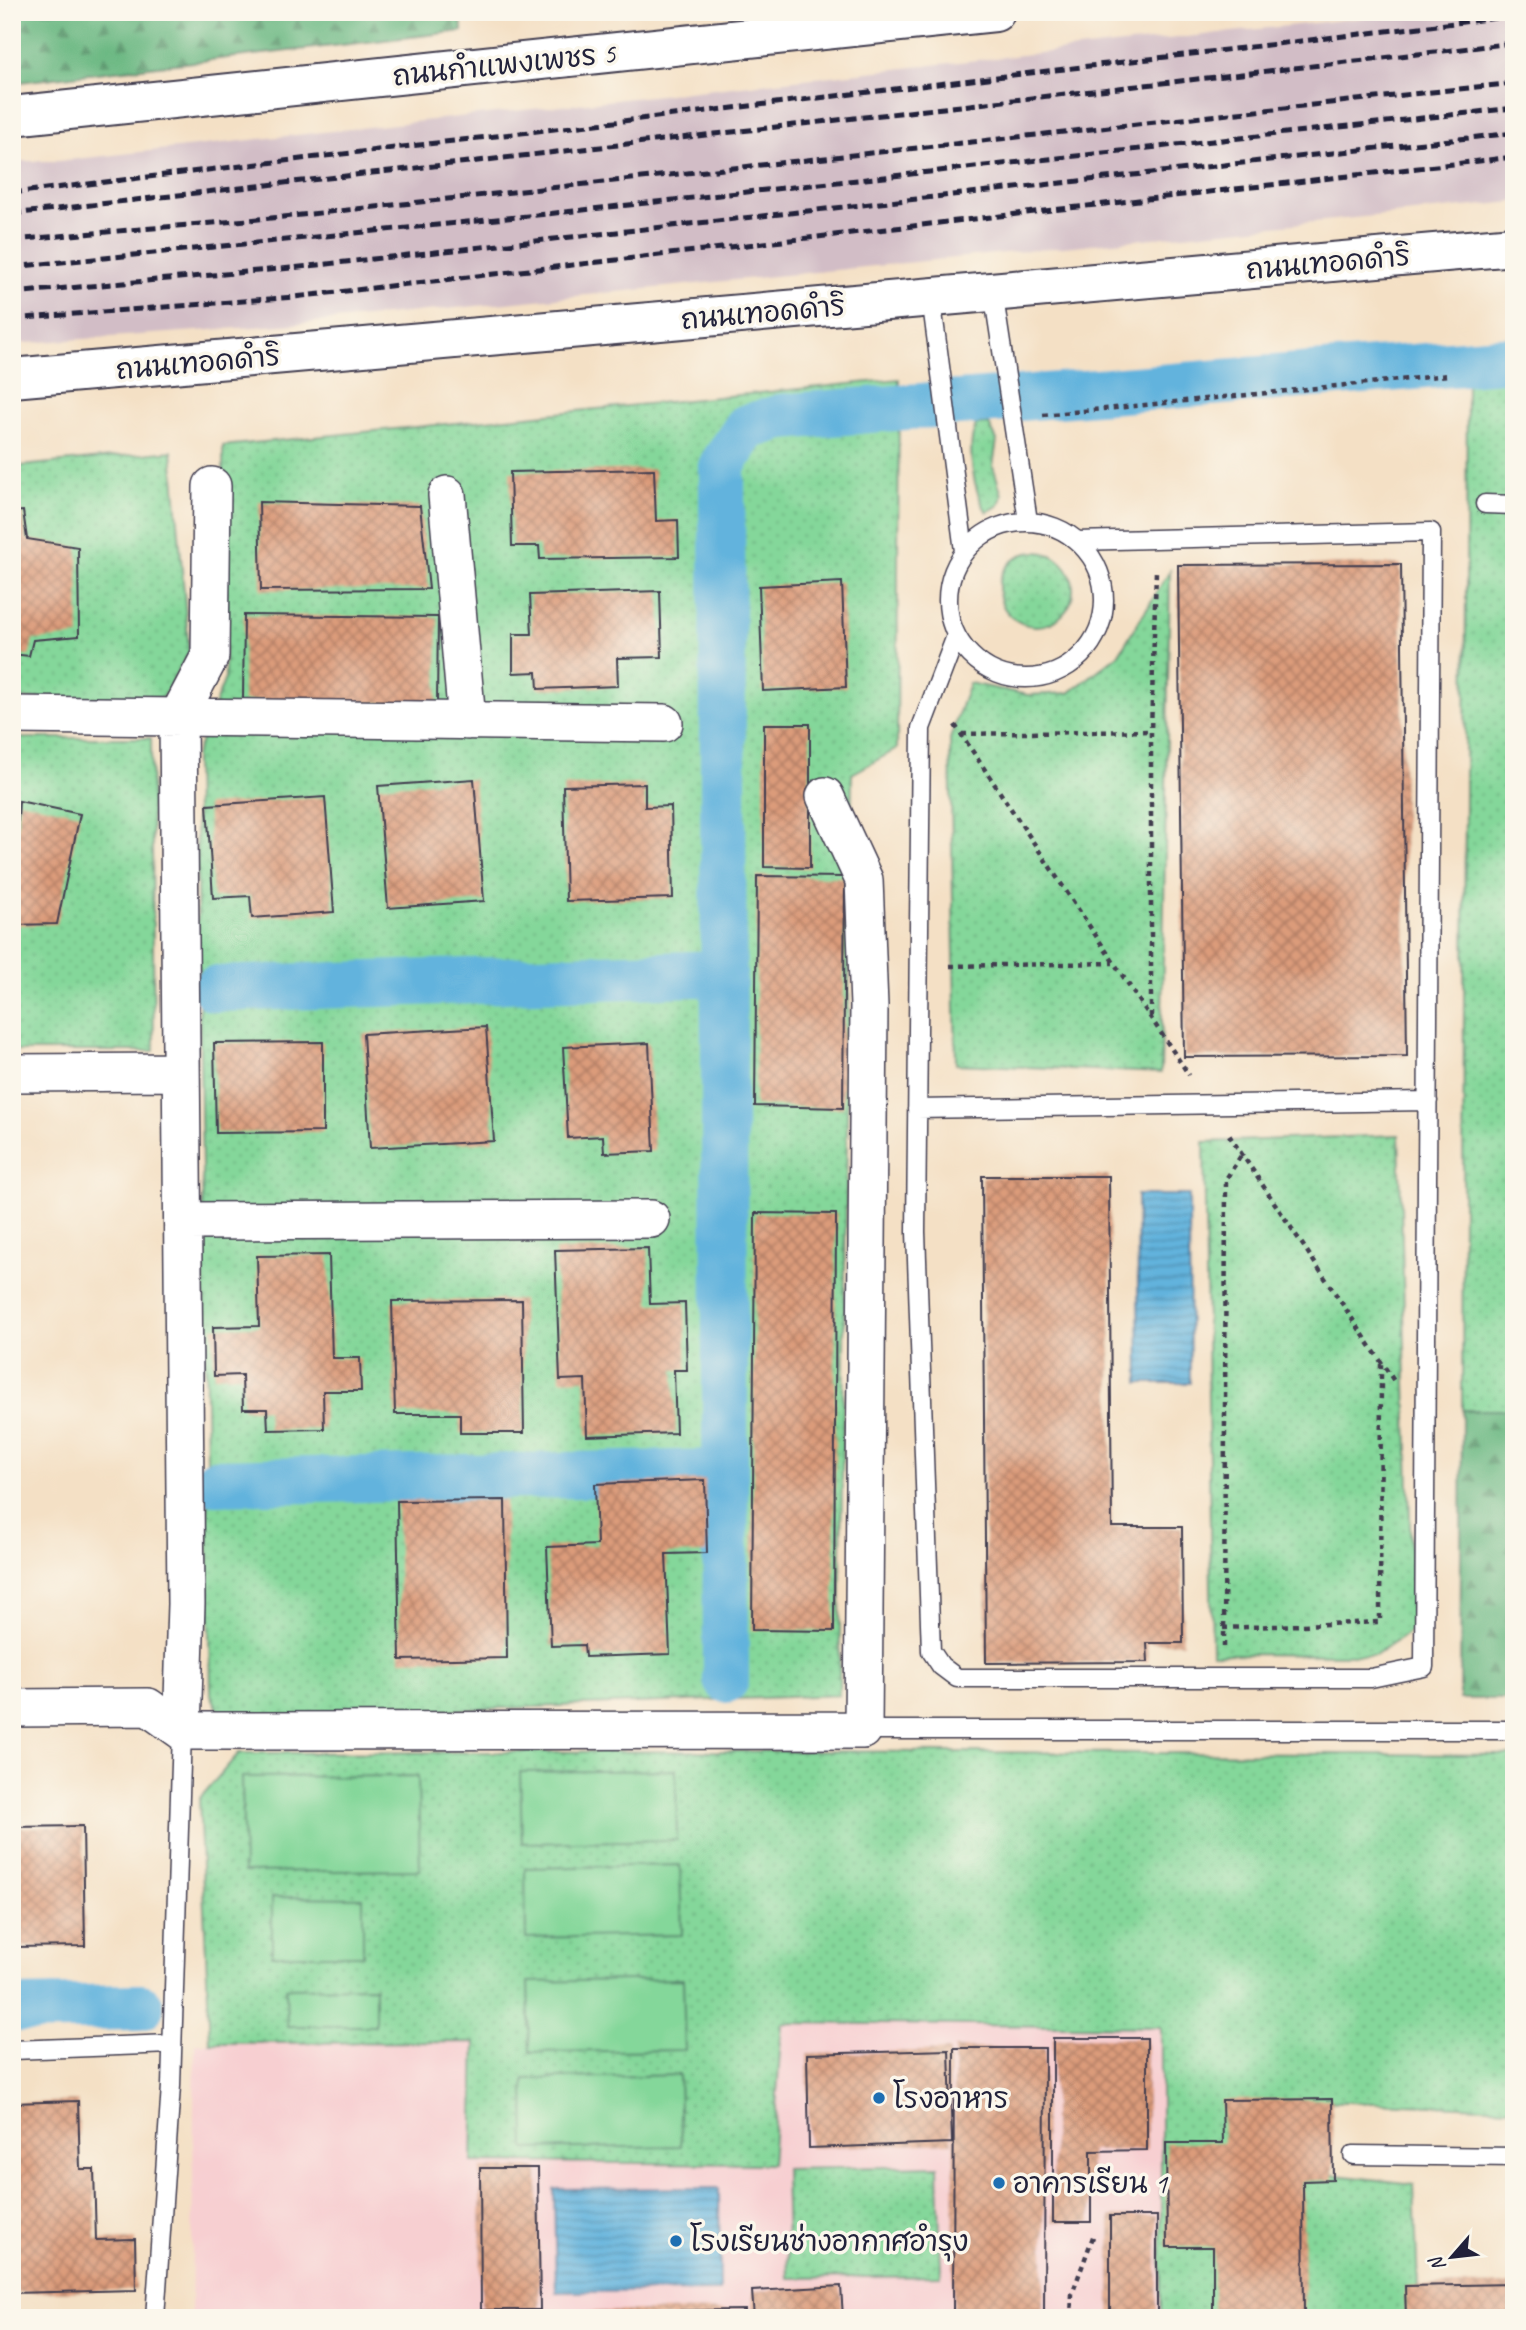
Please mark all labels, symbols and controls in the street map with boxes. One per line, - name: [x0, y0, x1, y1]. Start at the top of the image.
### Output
- street label: ถนนกำแพงเพชร 5: [391, 34, 618, 94]
- street label: ถนนเทอดดำริ: [1244, 237, 1412, 287]
- street label: ถนนเทอดดำริ: [679, 287, 847, 337]
- street label: ถนนเทอดดำริ: [114, 337, 282, 387]
- place label: โรงอาหาร: [893, 2079, 1009, 2116]
- marker: โรงอาหาร: [871, 2090, 887, 2106]
- place label: อาคารเรียน 1: [1013, 2166, 1168, 2201]
- marker: อาคารเรียน 1: [991, 2175, 1007, 2191]
- place label: โรงเรียนช่างอากาศอำรุง: [690, 2222, 969, 2262]
- north arrow: [1418, 2222, 1488, 2292]
- marker: โรงเรียนช่างอากาศอำรุง: [668, 2233, 684, 2249]
- text: N: [1423, 2251, 1451, 2275]

